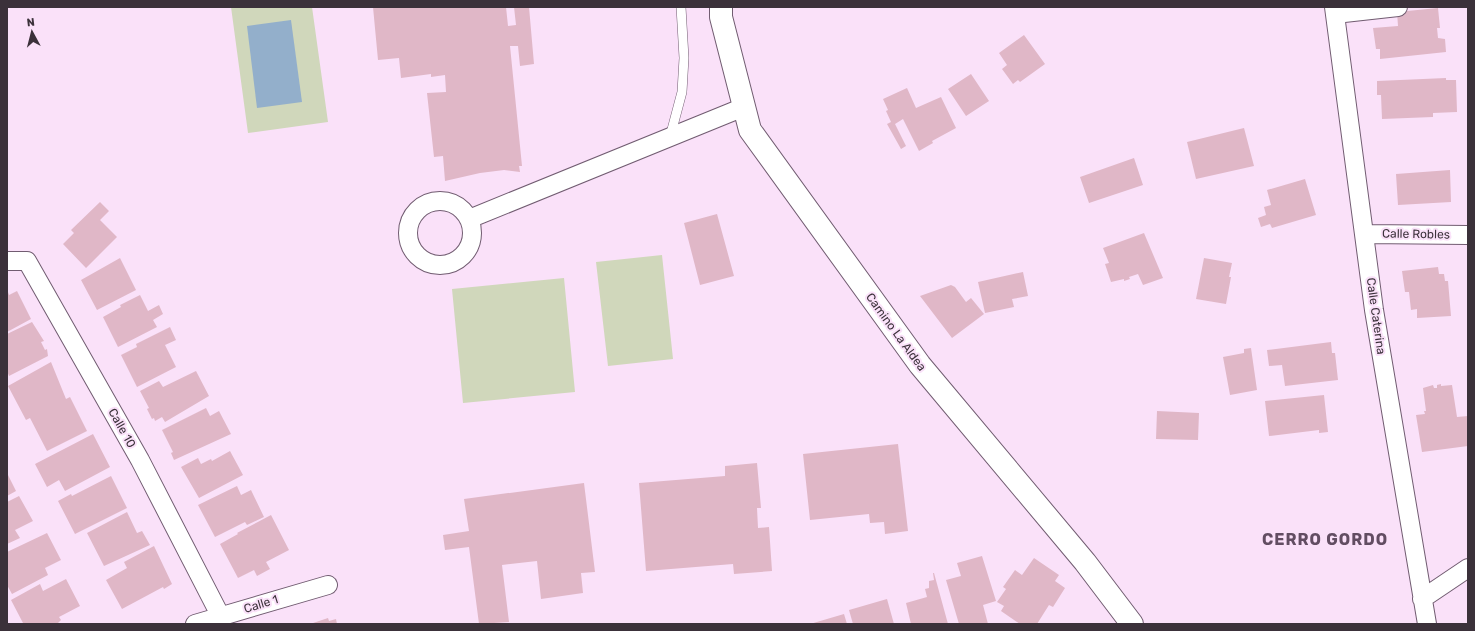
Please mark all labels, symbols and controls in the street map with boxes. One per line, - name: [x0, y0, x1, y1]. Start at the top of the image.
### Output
- north arrow: [12, 12, 52, 52]
- text: N: [26, 16, 36, 30]
- street label: Calle Robles: [1382, 226, 1450, 242]
- street label: Calle Caterina: [1364, 277, 1388, 355]
- street label: Camino La Aldea: [863, 290, 929, 374]
- street label: Calle 10: [105, 406, 139, 450]
- district label: CERRO GORDO: [1262, 530, 1388, 549]
- street label: Calle 1: [242, 592, 280, 616]

